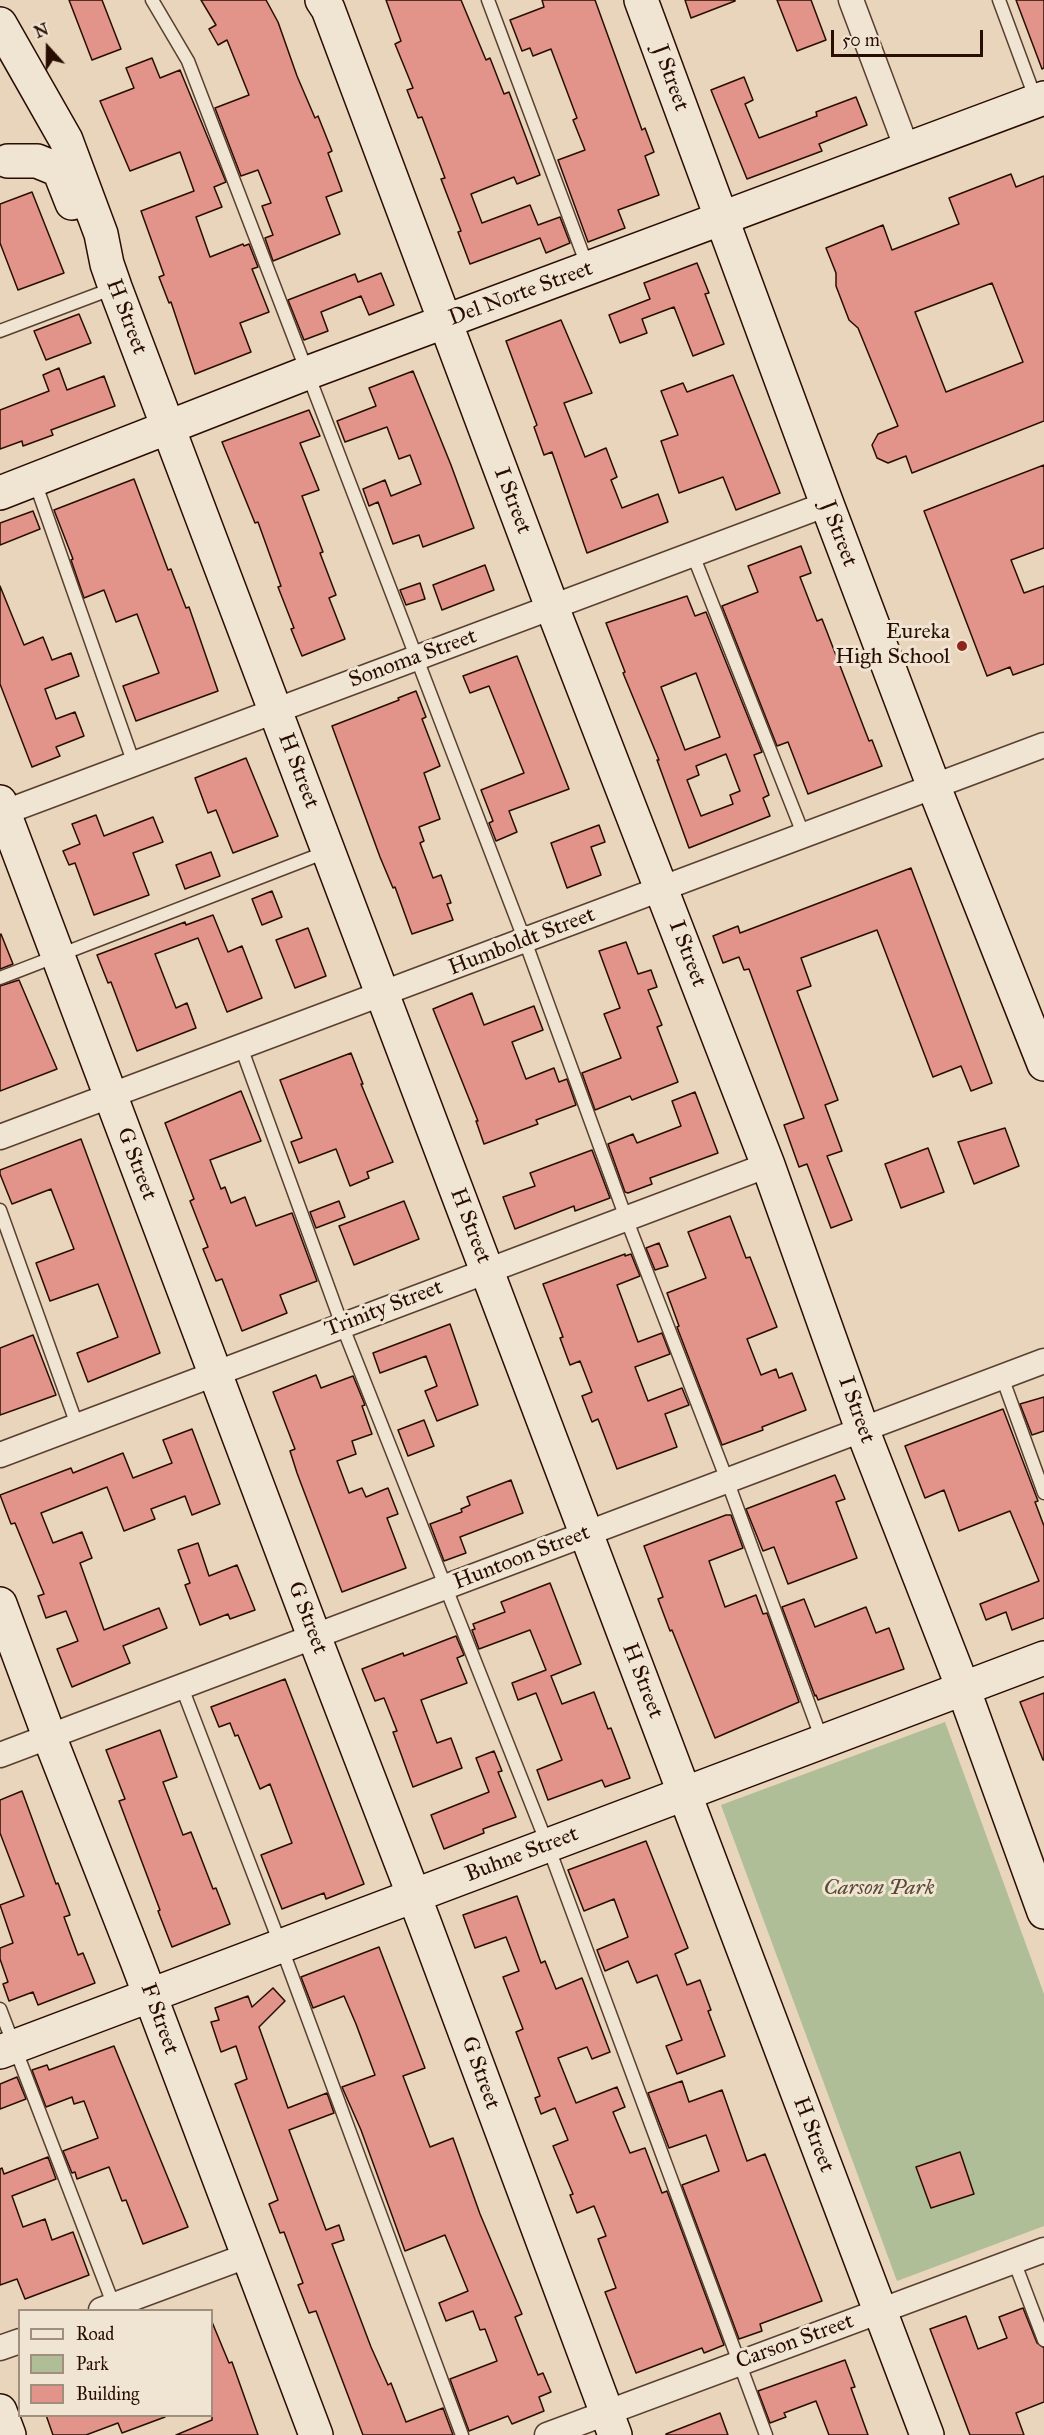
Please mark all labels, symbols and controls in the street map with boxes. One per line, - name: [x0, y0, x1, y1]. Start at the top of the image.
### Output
- north arrow: [18, 18, 78, 78]
- scale bar: [834, 18, 986, 56]
- text: N: [32, 19, 51, 42]
- text: 50 m: [842, 29, 880, 51]
- street label: J Street: [646, 41, 694, 115]
- street label: Del Norte Street: [445, 256, 597, 332]
- street label: H Street: [100, 276, 152, 358]
- street label: I Street: [487, 464, 537, 538]
- street label: J Street: [813, 497, 863, 571]
- place label: Eureka High School: [835, 620, 950, 672]
- street label: Sonoma Street: [345, 624, 481, 694]
- marker: Eureka High School: [955, 639, 969, 653]
- street label: H Street: [272, 730, 324, 812]
- street label: Humboldt Street: [445, 902, 599, 982]
- street label: I Street: [662, 917, 712, 991]
- street label: G Street: [110, 1124, 162, 1204]
- street label: H Street: [444, 1185, 496, 1267]
- street label: Trinity Street: [321, 1274, 447, 1344]
- street label: I Street: [832, 1373, 880, 1447]
- street label: Huntoon Street: [450, 1520, 594, 1596]
- street label: G Street: [281, 1578, 333, 1658]
- street label: H Street: [616, 1640, 668, 1722]
- street label: Buhne Street: [462, 1821, 582, 1889]
- park label: Carson Park: [824, 1876, 934, 1902]
- street label: F Street: [134, 1980, 184, 2058]
- street label: G Street: [455, 2033, 505, 2113]
- street label: H Street: [787, 2094, 839, 2176]
- legend: [18, 2309, 213, 2417]
- street label: Carson Street: [733, 2309, 857, 2375]
- text: Road: [76, 2323, 114, 2345]
- text: Park: [76, 2353, 109, 2375]
- text: Building: [76, 2383, 139, 2405]

